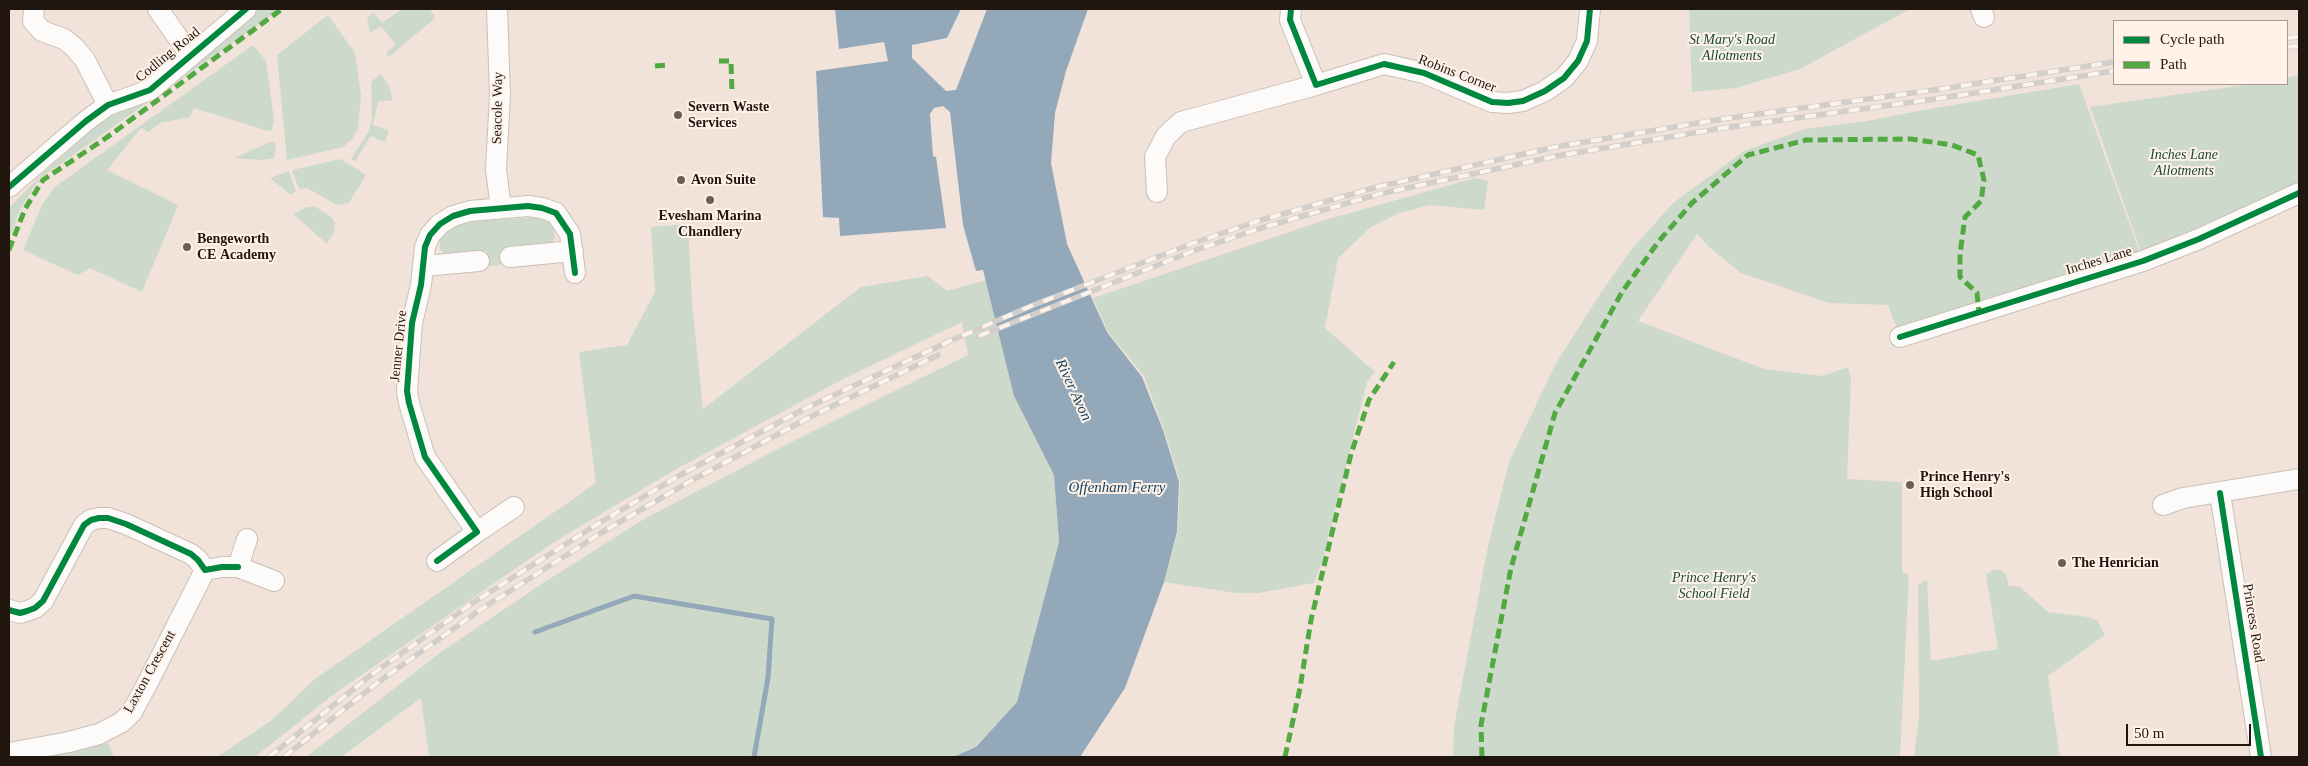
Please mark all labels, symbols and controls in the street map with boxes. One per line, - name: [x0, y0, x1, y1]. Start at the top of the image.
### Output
- legend: [2113, 20, 2288, 85]
- street label: Codling Road: [132, 24, 204, 86]
- text: Cycle path: [2160, 31, 2225, 47]
- park label: St Mary's Road Allotments: [1689, 32, 1775, 64]
- street label: Robins Corner: [1416, 51, 1498, 97]
- text: Path: [2160, 56, 2187, 72]
- street label: Seacole Way: [489, 72, 507, 144]
- place label: Severn Waste Services: [688, 99, 769, 132]
- marker: Severn Waste Services: [672, 109, 684, 121]
- park label: Inches Lane Allotments: [2150, 147, 2218, 180]
- place label: Avon Suite: [691, 172, 756, 188]
- marker: Avon Suite: [675, 174, 687, 186]
- marker: Evesham Marina Chandlery: [704, 194, 716, 206]
- place label: Evesham Marina Chandlery: [658, 208, 762, 240]
- place label: Bengeworth CE Academy: [197, 231, 276, 264]
- marker: Bengeworth CE Academy: [181, 241, 193, 253]
- street label: Inches Lane: [2064, 243, 2134, 279]
- street label: Jenner Drive: [387, 309, 411, 383]
- water label: River Avon: [1051, 356, 1095, 424]
- place label: Prince Henry's High School: [1920, 469, 2010, 502]
- water label: Offenham Ferry: [1068, 479, 1166, 497]
- marker: Prince Henry's High School: [1904, 479, 1916, 491]
- place label: The Henrician: [2072, 555, 2159, 571]
- marker: The Henrician: [2056, 557, 2068, 569]
- park label: Prince Henry's School Field: [1672, 570, 1756, 602]
- street label: Princess Road: [2238, 582, 2268, 664]
- street label: Laxton Crescent: [120, 628, 180, 716]
- scale bar: [2128, 714, 2253, 746]
- text: 50 m: [2134, 725, 2164, 741]

